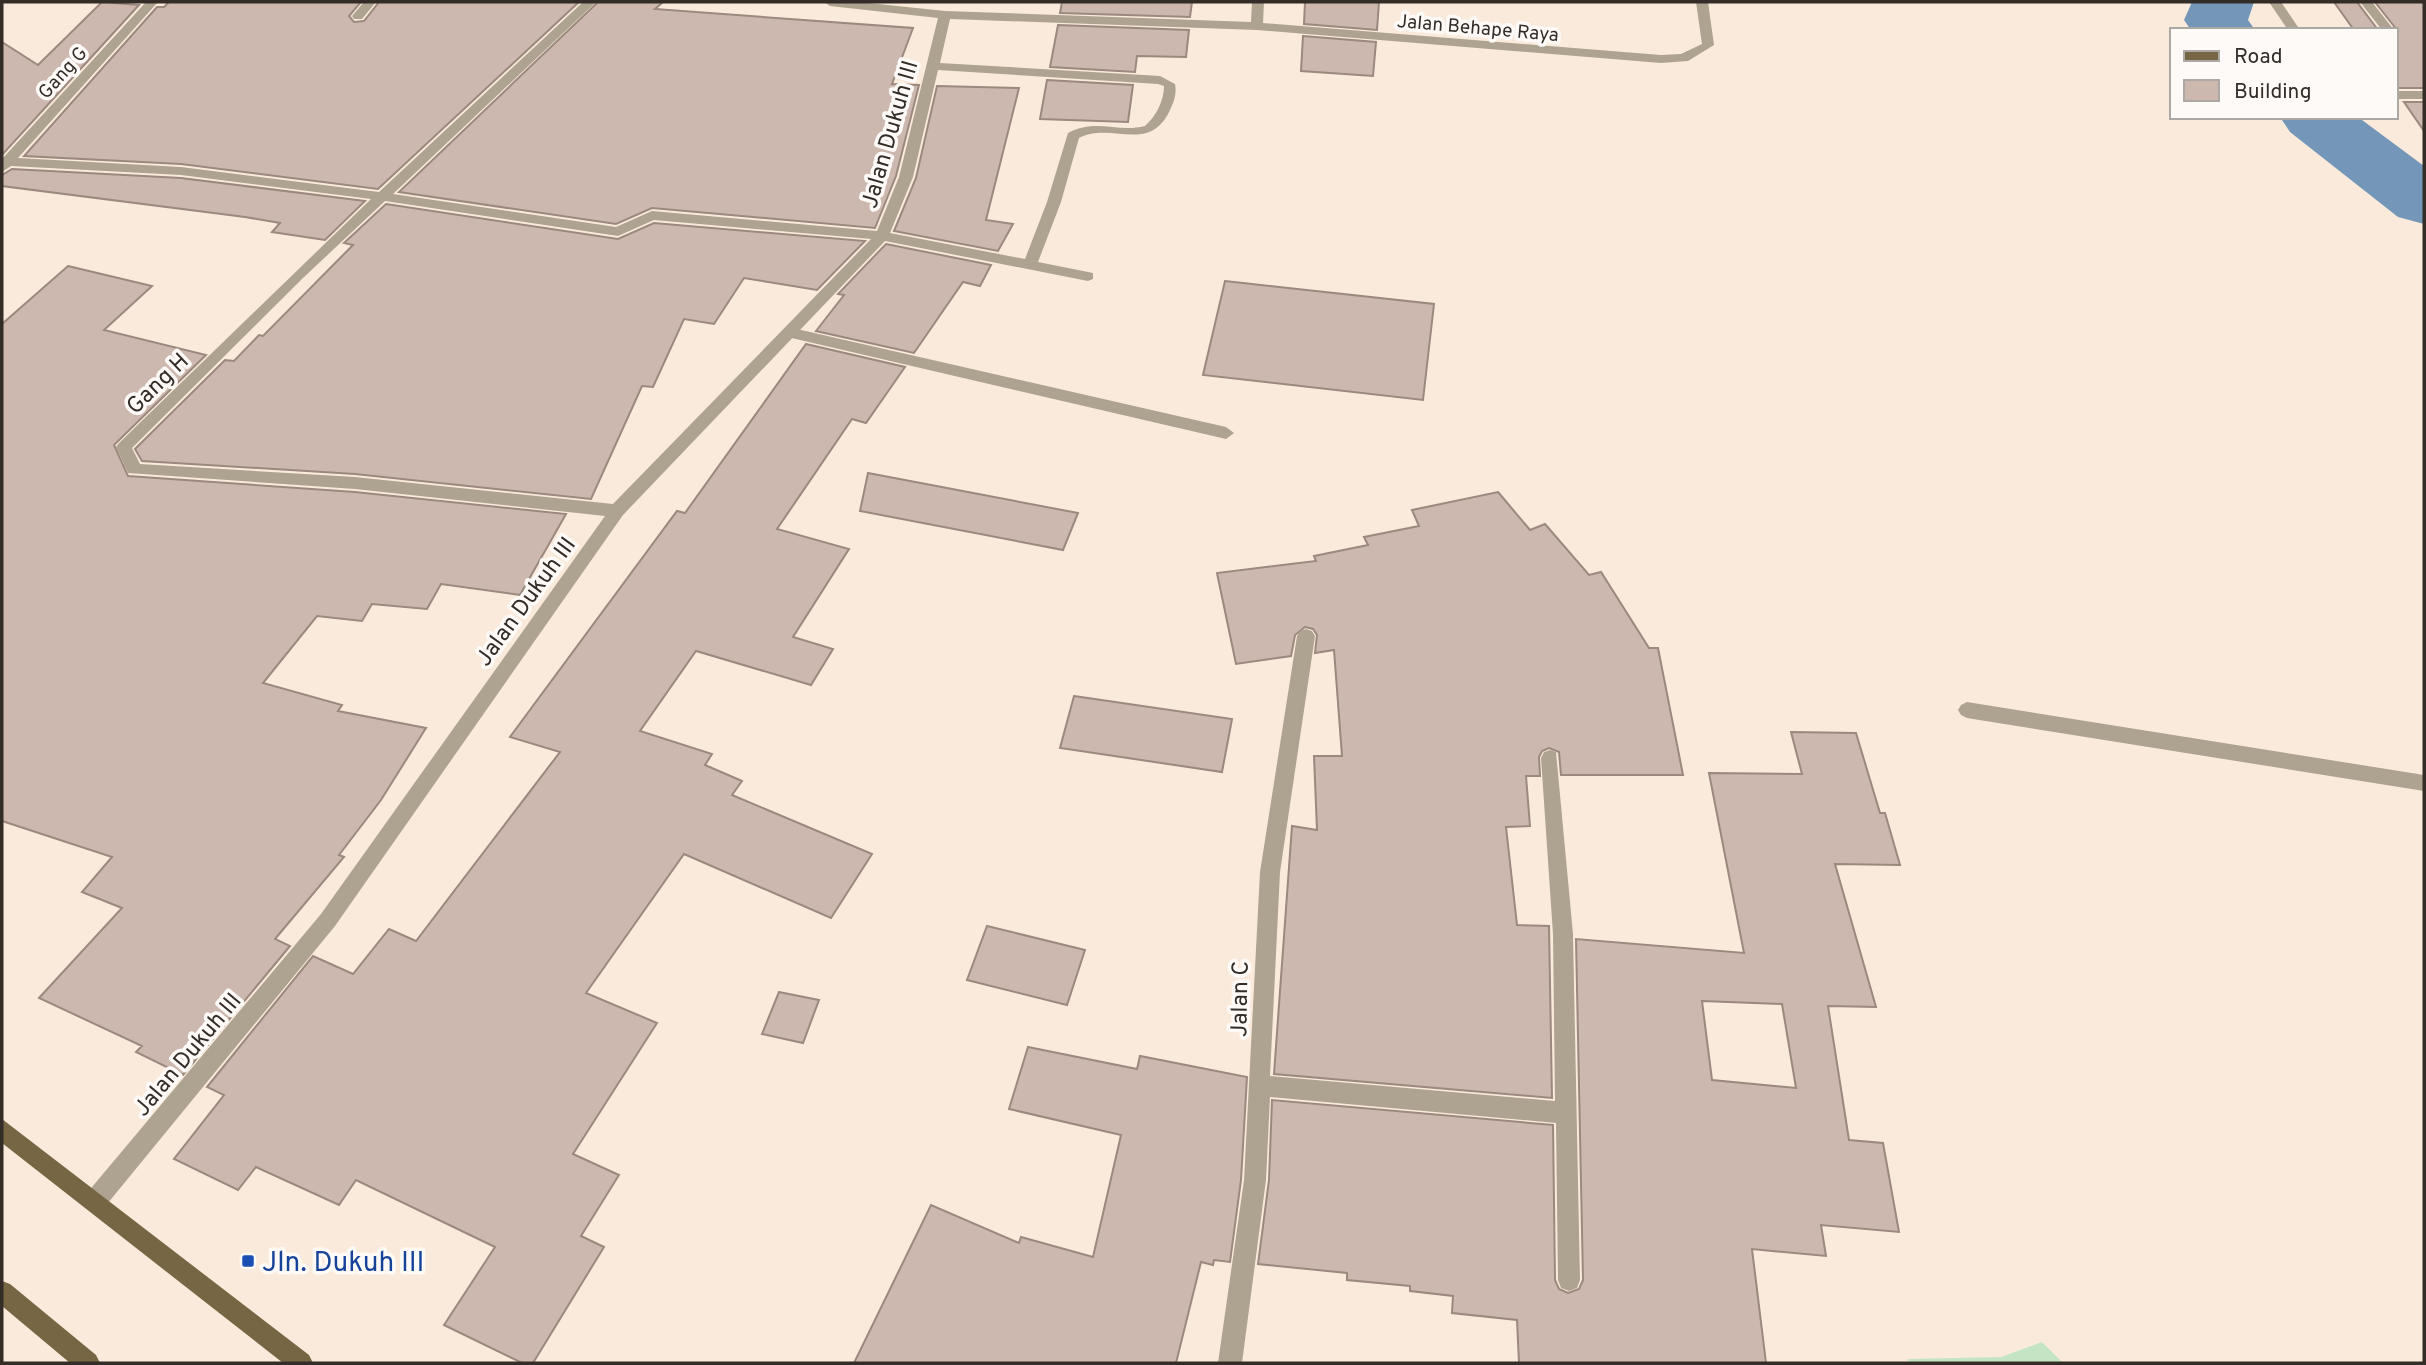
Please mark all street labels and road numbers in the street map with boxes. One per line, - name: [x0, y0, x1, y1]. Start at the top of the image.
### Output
- street label: Jalan Behape Raya: [1396, 10, 1560, 48]
- street label: Gang G: [34, 42, 93, 105]
- street label: Jalan Dukuh III: [856, 57, 926, 212]
- street label: Gang H: [121, 348, 196, 422]
- street label: Jalan Dukuh III: [470, 532, 584, 673]
- street label: Jalan C: [1226, 961, 1257, 1037]
- street label: Jalan Dukuh III: [129, 988, 249, 1123]

